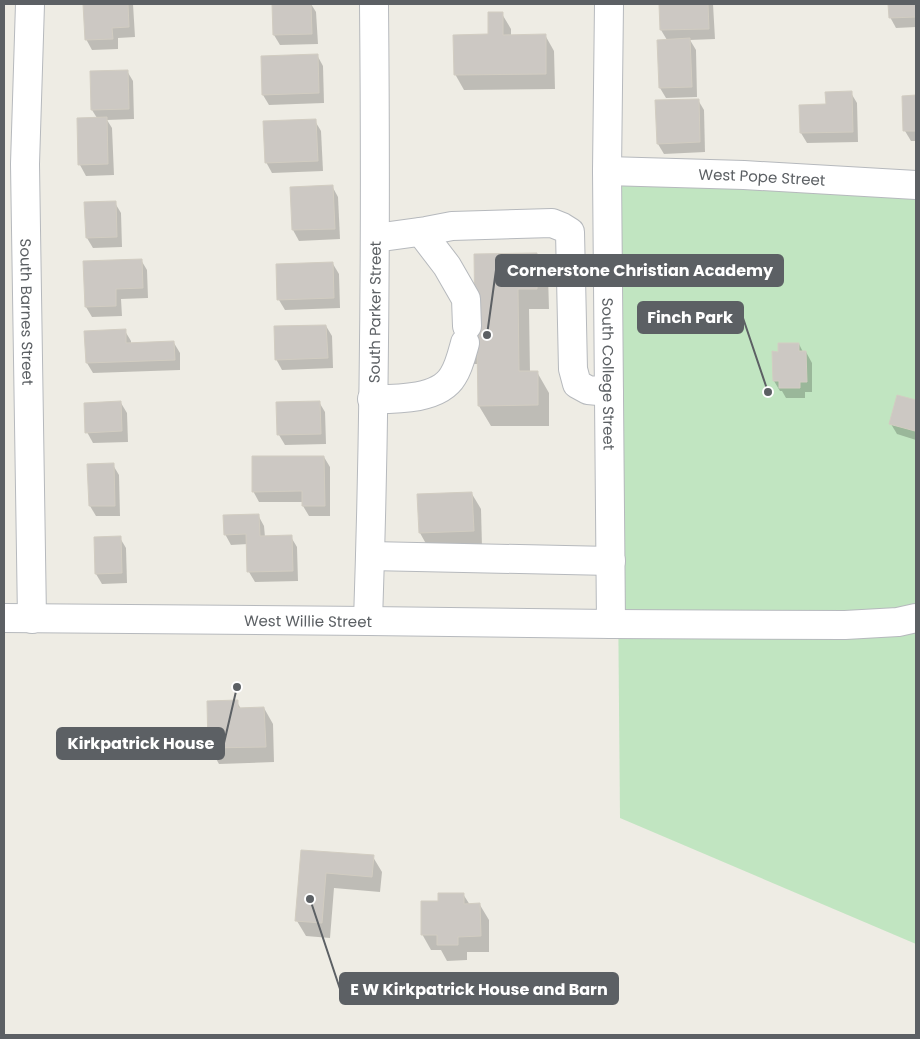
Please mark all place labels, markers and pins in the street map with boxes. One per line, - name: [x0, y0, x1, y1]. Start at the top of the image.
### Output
- callout: Cornerstone Christian Academy: [496, 255, 783, 286]
- callout: Finch Park: [638, 302, 743, 333]
- callout: Kirkpatrick House: [57, 728, 224, 759]
- callout: E W Kirkpatrick House and Barn: [340, 973, 618, 1004]

